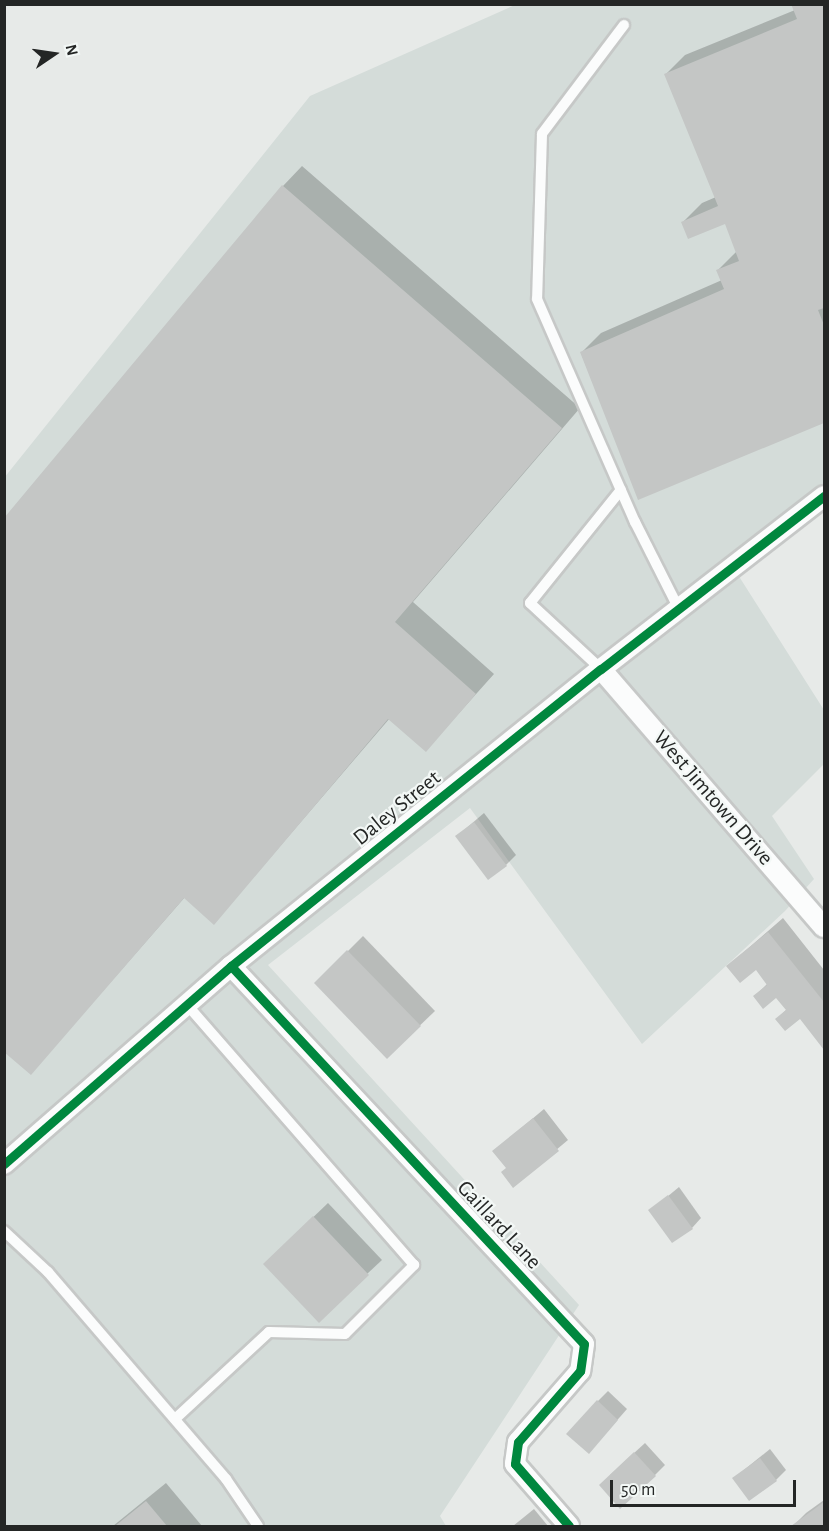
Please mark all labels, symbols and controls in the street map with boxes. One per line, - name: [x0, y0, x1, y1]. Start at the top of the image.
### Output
- north arrow: [24, 24, 84, 84]
- text: N: [62, 43, 81, 57]
- street label: West Jimtown Drive: [647, 725, 779, 871]
- street label: Daley Street: [348, 765, 446, 851]
- street label: Gaillard Lane: [451, 1175, 547, 1275]
- scale bar: [613, 1468, 799, 1506]
- text: 50 m: [621, 1481, 655, 1499]

